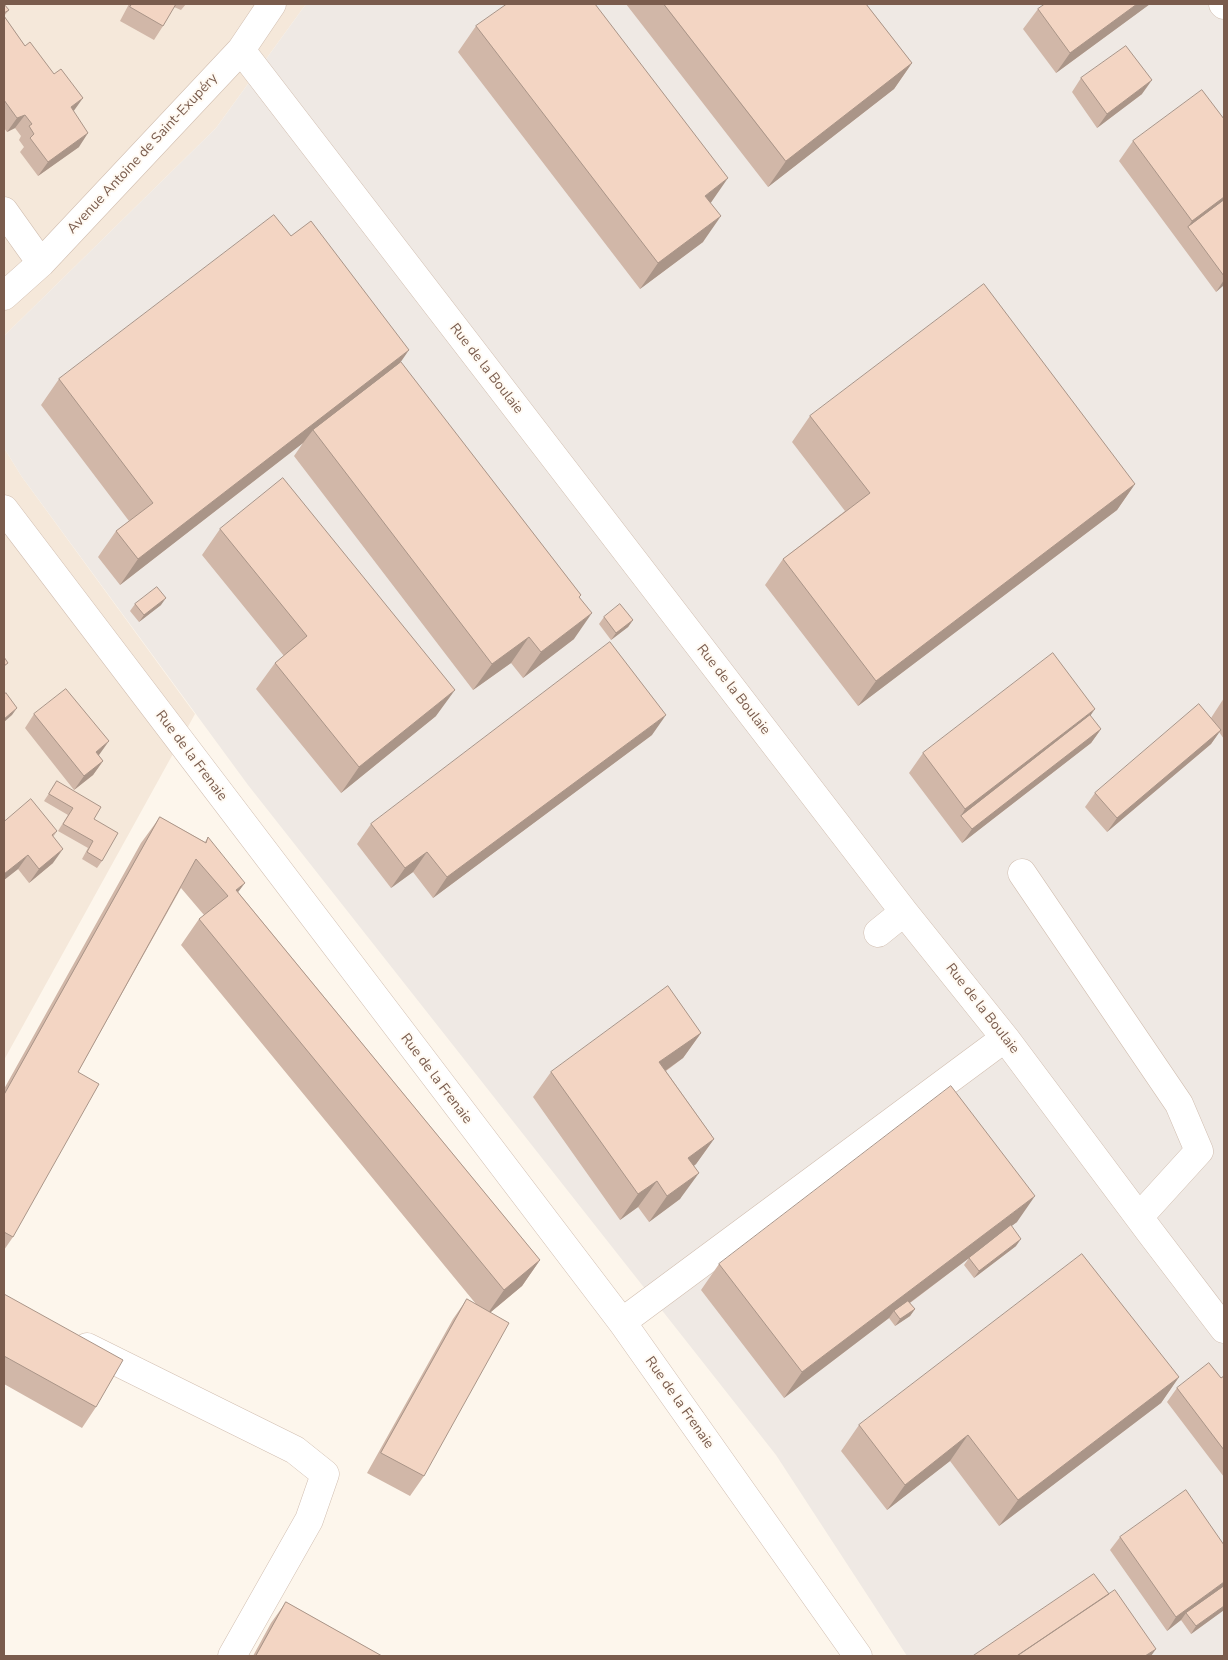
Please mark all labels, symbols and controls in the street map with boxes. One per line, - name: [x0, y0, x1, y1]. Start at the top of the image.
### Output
- street label: Avenue Antoine de Saint-Exupéry: [64, 70, 222, 238]
- street label: Rue de la Boulaie: [446, 320, 526, 418]
- street label: Rue de la Boulaie: [693, 641, 773, 739]
- street label: Rue de la Frenaie: [152, 708, 230, 804]
- street label: Rue de la Boulaie: [942, 960, 1022, 1058]
- street label: Rue de la Frenaie: [397, 1031, 475, 1127]
- street label: Rue de la Frenaie: [641, 1354, 717, 1452]

